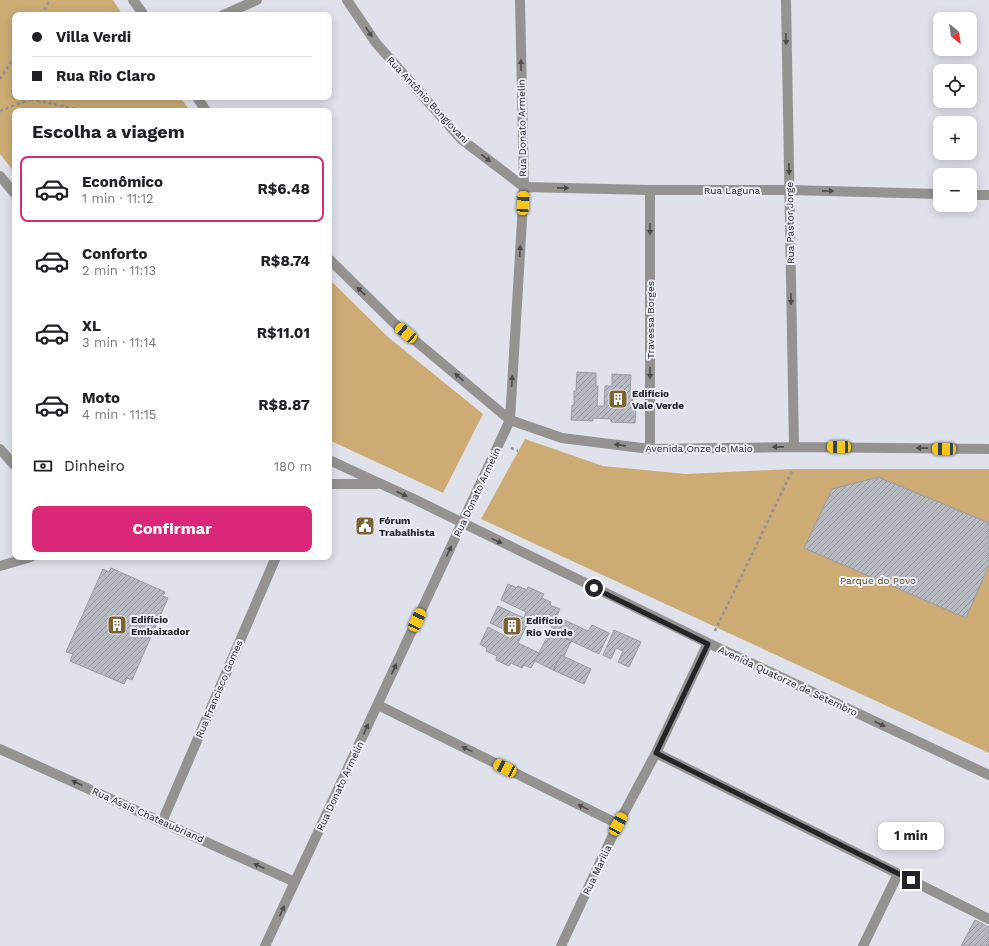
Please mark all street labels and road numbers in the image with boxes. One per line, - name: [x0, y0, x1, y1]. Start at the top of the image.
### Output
- street label: Rua Antônio Bongiovani: [385, 54, 471, 146]
- street label: Rua Donato Armelin: [516, 79, 528, 177]
- street label: Rua Pastor Jorge: [784, 182, 796, 264]
- street label: Rua Laguna: [704, 185, 761, 196]
- street label: Travessa Borges: [645, 281, 656, 359]
- street label: Avenida Onze de Maio: [645, 443, 753, 454]
- street label: Rua Donato Armelin: [451, 445, 503, 539]
- street label: Rua Francisco Gomes: [193, 638, 245, 740]
- street label: Avenida Quatorze de Setembro: [717, 644, 859, 718]
- street label: Rua Donato Armelin: [314, 739, 366, 833]
- street label: Rua Assis Chateaubriand: [90, 785, 206, 845]
- street label: Rua Marília: [581, 843, 613, 897]

